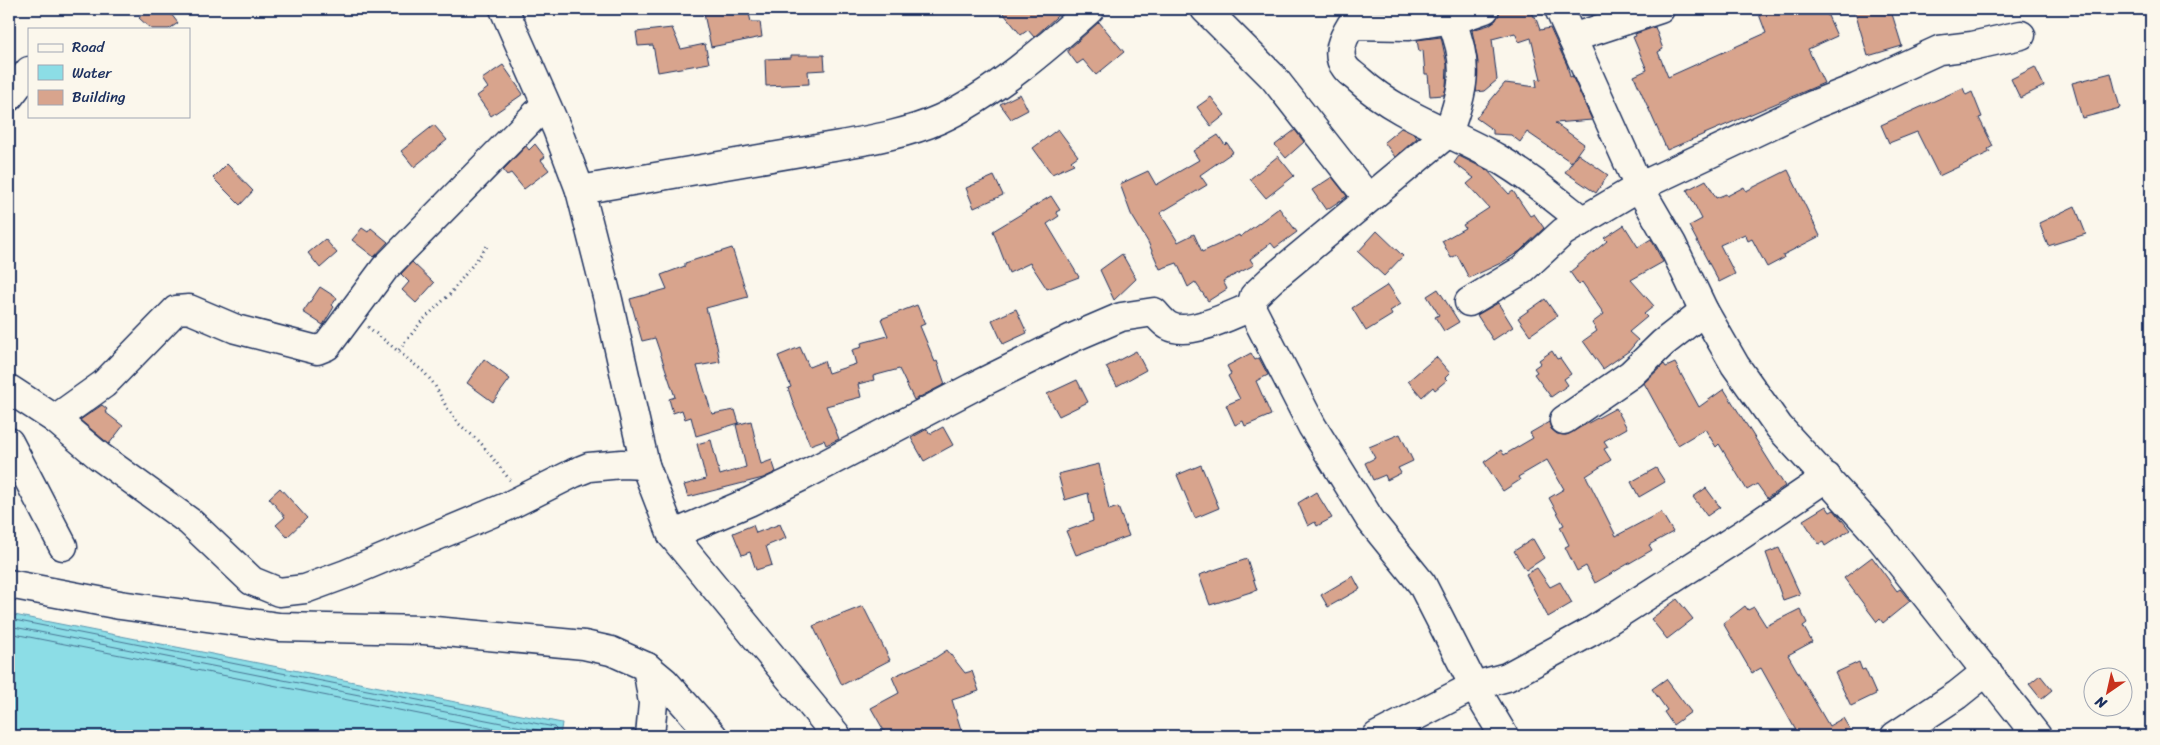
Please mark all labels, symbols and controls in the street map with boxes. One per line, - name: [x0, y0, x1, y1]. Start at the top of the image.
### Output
- legend: [28, 28, 190, 118]
- text: Road: [72, 34, 105, 60]
- text: Water: [72, 60, 112, 86]
- text: Building: [72, 84, 126, 110]
- north arrow: [2082, 668, 2132, 718]
- text: N: [2090, 689, 2113, 716]

